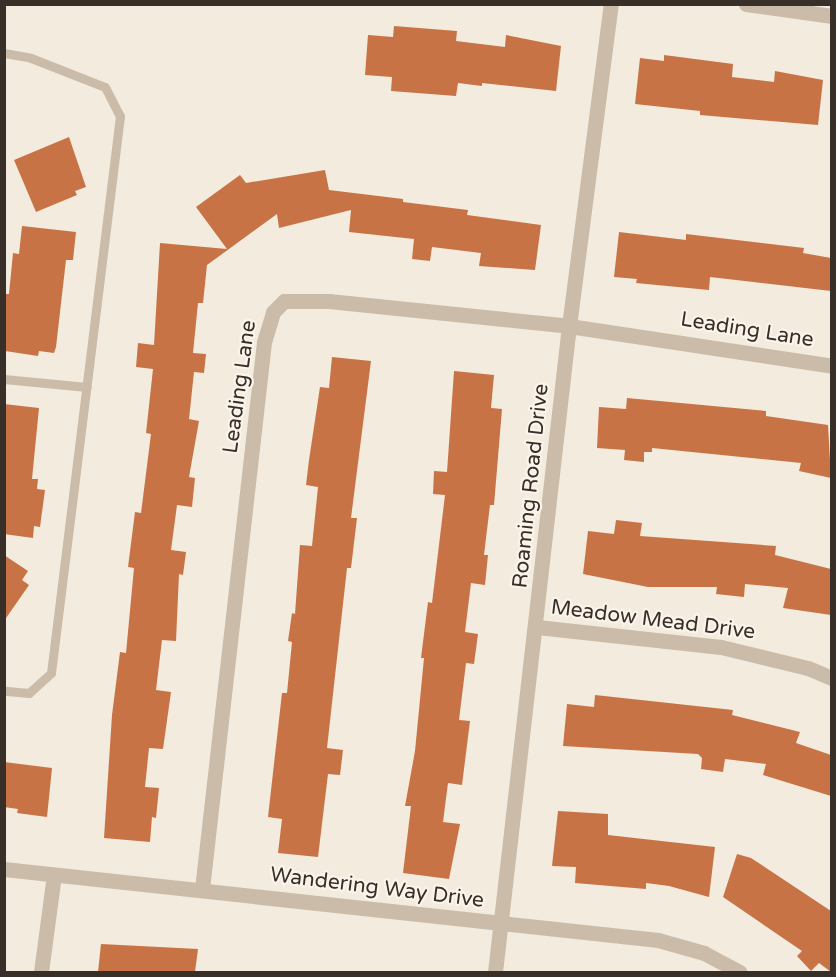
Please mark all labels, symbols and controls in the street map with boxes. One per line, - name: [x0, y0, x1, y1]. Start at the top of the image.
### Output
- street label: Leading Lane: [679, 307, 815, 353]
- street label: Leading Lane: [218, 319, 262, 455]
- street label: Roaming Road Drive: [508, 383, 554, 589]
- street label: Meadow Mead Drive: [549, 595, 757, 645]
- street label: Wandering Way Drive: [269, 862, 485, 914]

